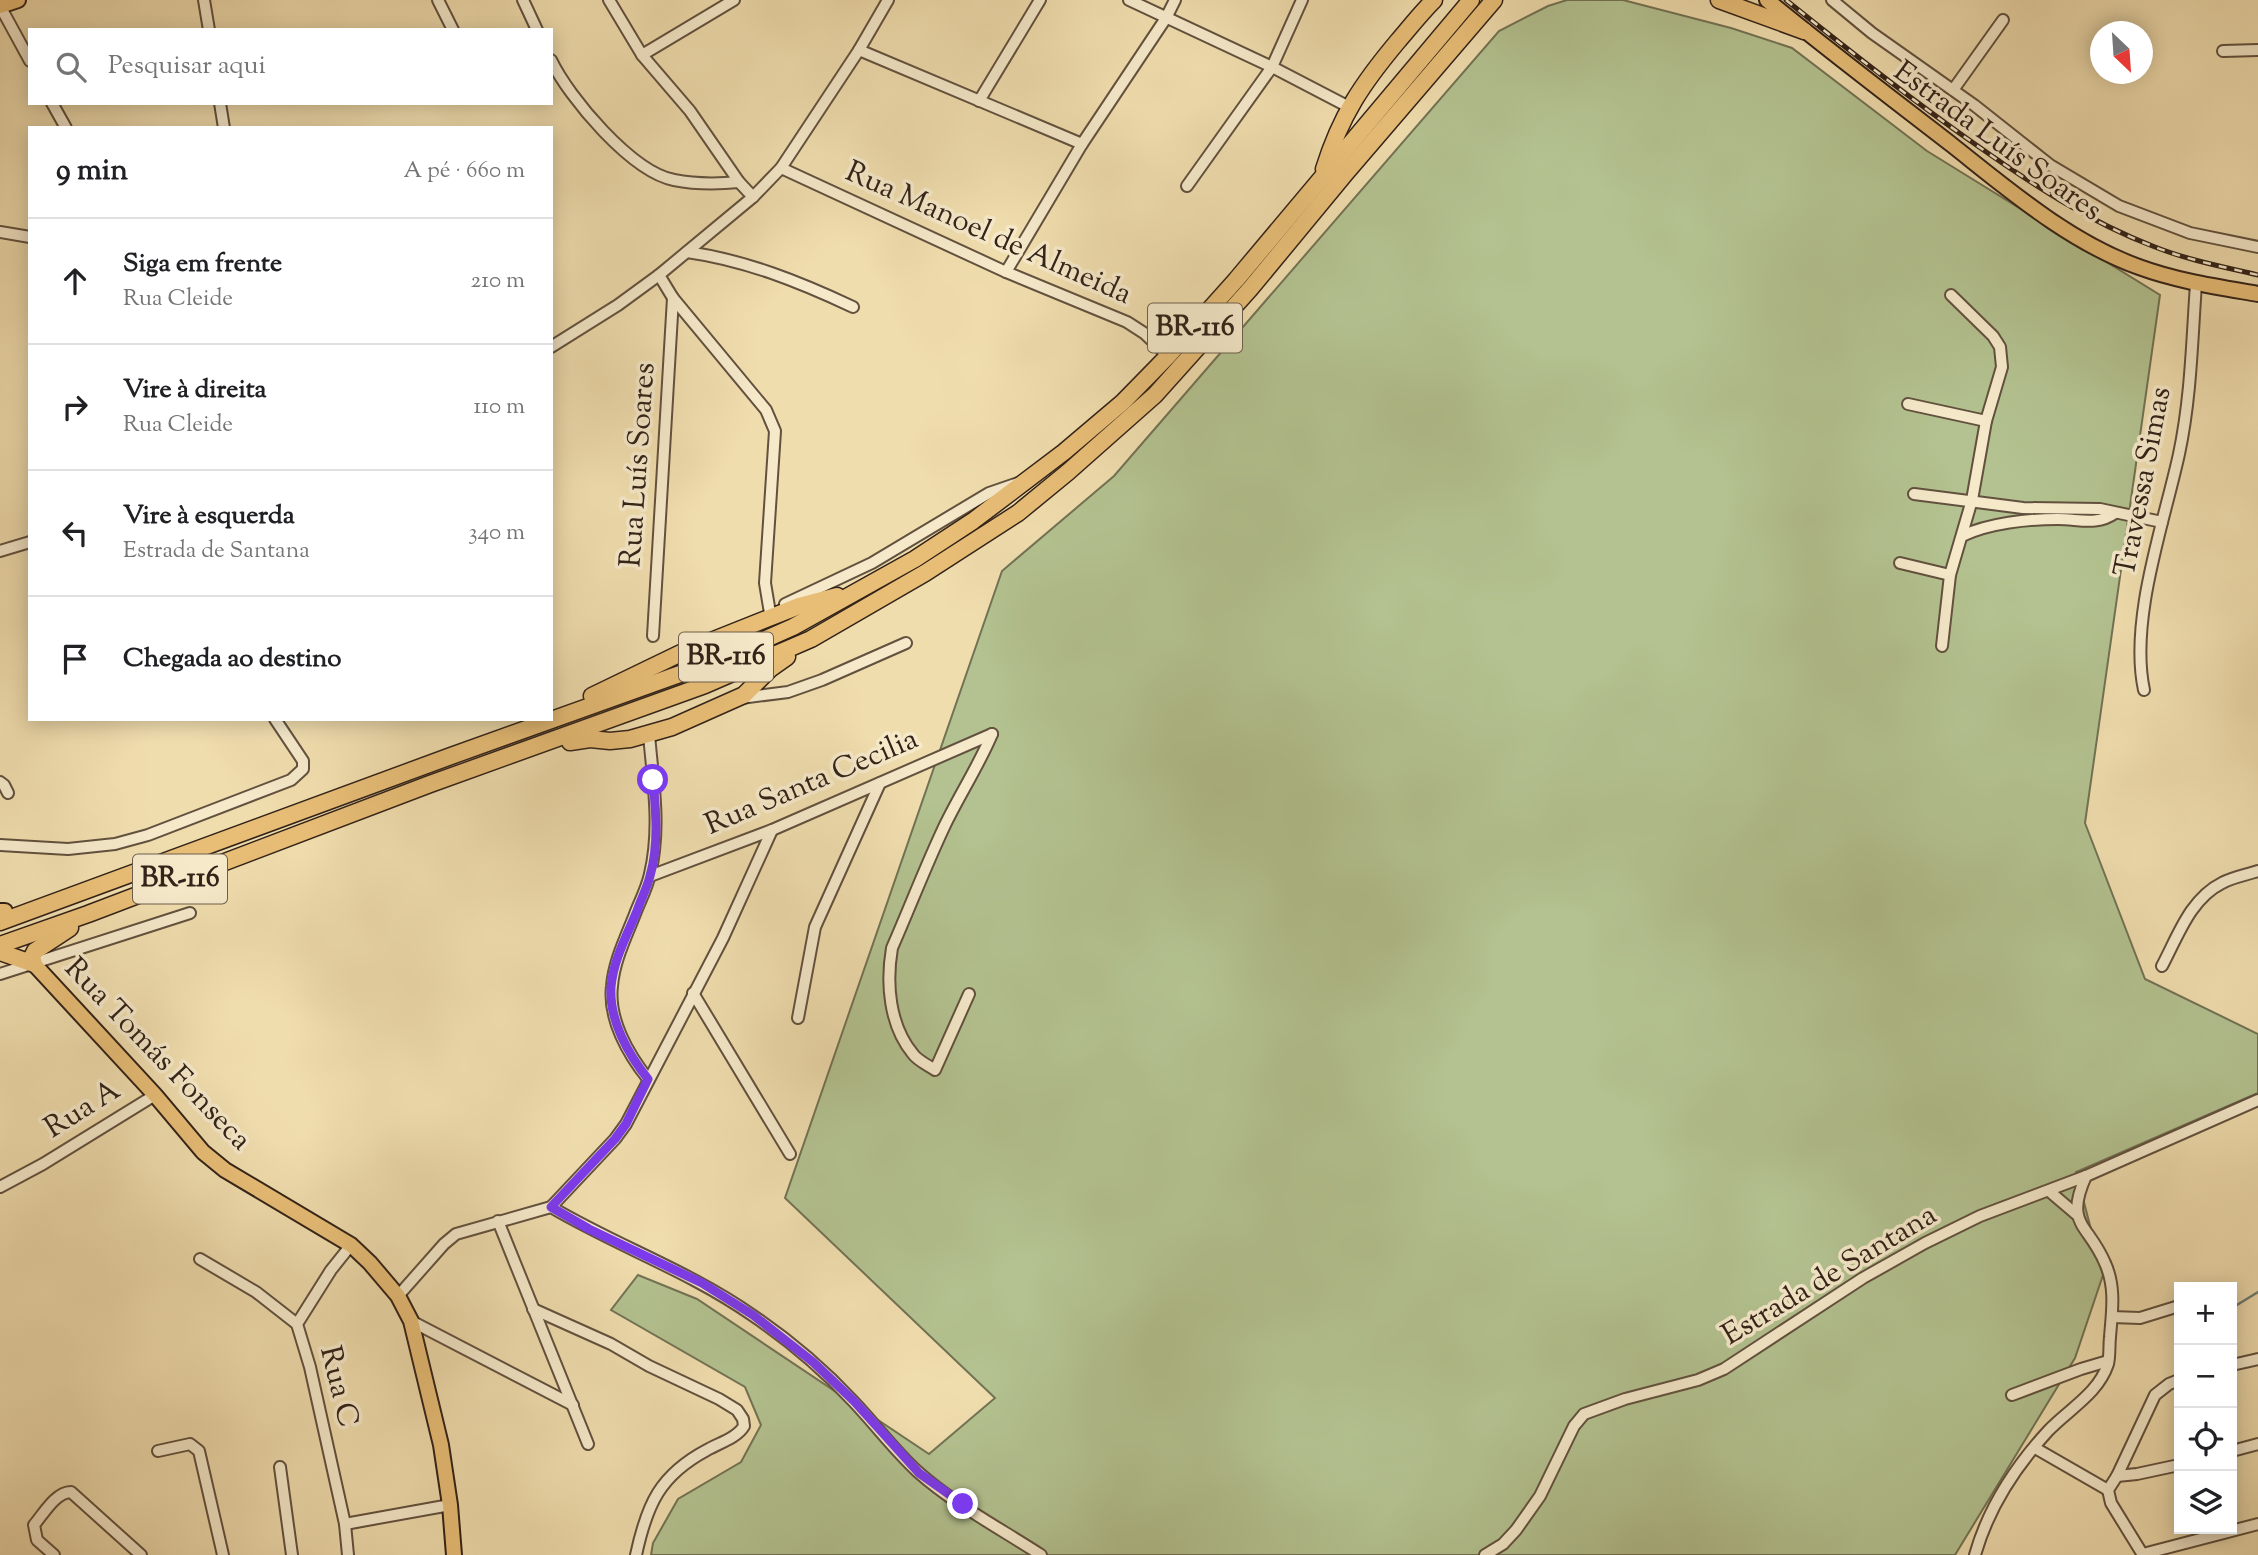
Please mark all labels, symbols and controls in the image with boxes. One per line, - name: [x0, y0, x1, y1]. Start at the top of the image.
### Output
- north arrow: [2090, 21, 2153, 84]
- search box: [28, 28, 553, 105]
- icon: search: [52, 48, 90, 86]
- text: Pesquisar aqui: [108, 48, 266, 85]
- street label: Estrada Luís Soares: [1884, 51, 2110, 233]
- text: 9 min: [56, 150, 128, 193]
- street label: Rua Manoel de Almeida: [838, 151, 1138, 317]
- text: A pé · 660 m: [403, 155, 525, 188]
- text: Siga em frente: [123, 246, 282, 283]
- icon: ahead: [56, 262, 94, 300]
- text: 210 m: [471, 265, 525, 298]
- text: Rua Cleide: [123, 283, 233, 316]
- road number: BR-116: [1148, 304, 1242, 352]
- street label: Rua Luís Soares: [610, 361, 668, 569]
- text: Vire à direita: [123, 372, 267, 409]
- street label: Travessa Simas: [2105, 383, 2183, 581]
- icon: right: [56, 388, 94, 426]
- text: 110 m: [474, 391, 525, 424]
- text: Rua Cleide: [123, 409, 233, 442]
- text: Vire à esquerda: [123, 498, 295, 535]
- icon: left: [56, 514, 94, 552]
- text: 340 m: [468, 517, 525, 550]
- text: Estrada de Santana: [123, 535, 310, 568]
- road number: BR-116: [679, 632, 773, 682]
- icon: arrive: [56, 640, 94, 678]
- text: Chegada ao destino: [123, 641, 341, 678]
- street label: Rua Santa Cecilia: [699, 719, 925, 847]
- route start: [637, 764, 668, 795]
- road number: BR-116: [133, 854, 227, 903]
- street label: Rua Tomás Fonseca: [54, 949, 261, 1161]
- street label: Rua A: [37, 1070, 129, 1150]
- street label: Estrada de Santana: [1714, 1195, 1946, 1357]
- map controls: [2174, 1282, 2237, 1534]
- button: +: [2174, 1282, 2237, 1345]
- street label: Rua C: [307, 1342, 369, 1432]
- button: −: [2174, 1345, 2237, 1408]
- button: locate: [2174, 1408, 2237, 1471]
- button: layers: [2174, 1471, 2237, 1534]
- route end: [947, 1488, 978, 1519]

